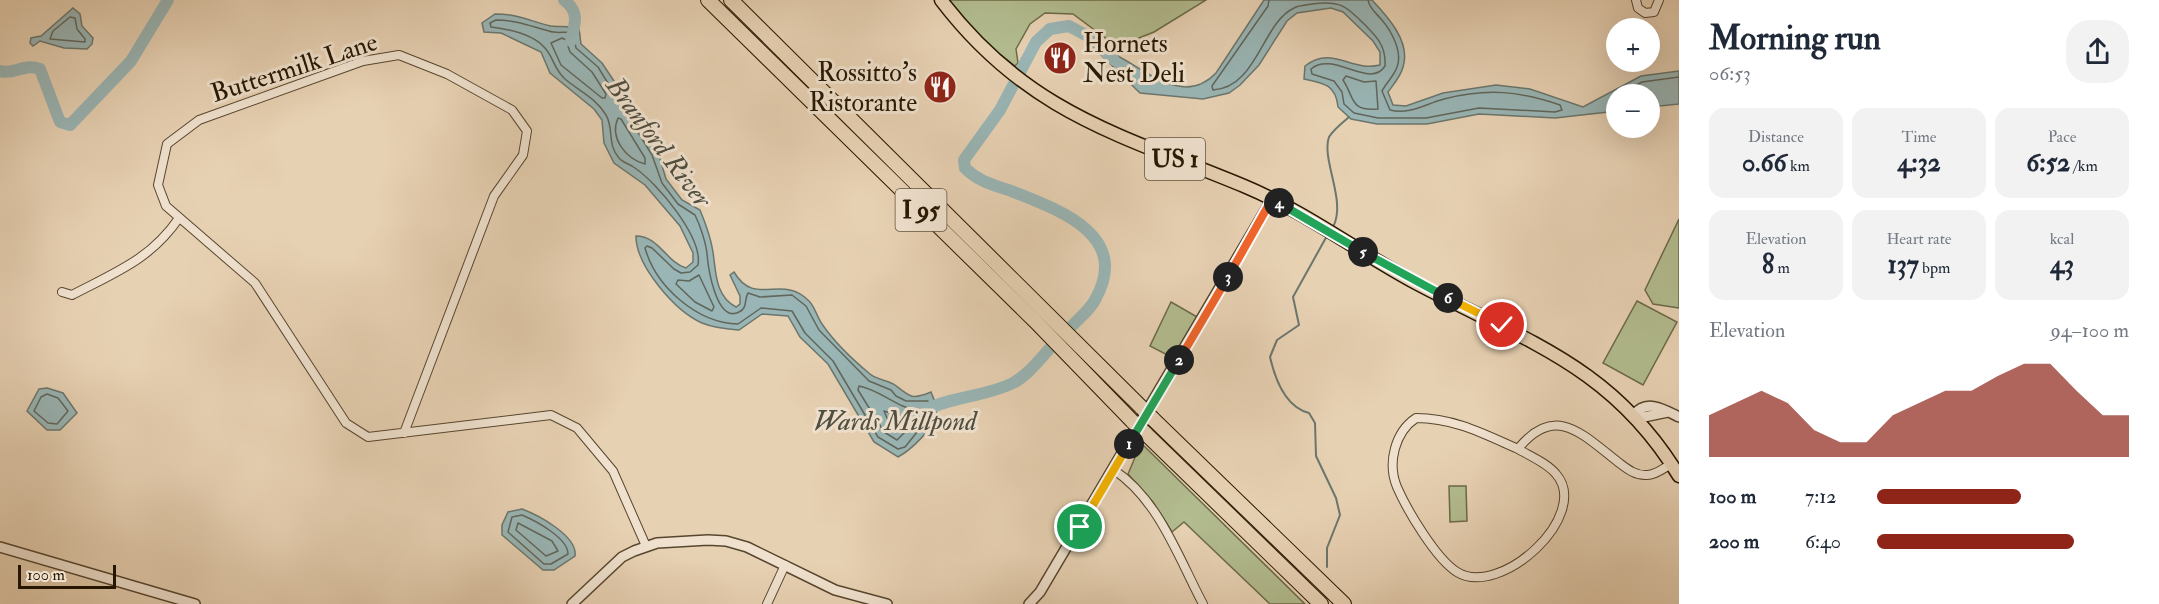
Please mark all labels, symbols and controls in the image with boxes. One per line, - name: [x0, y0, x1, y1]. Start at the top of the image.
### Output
- map controls: [1606, 18, 1660, 138]
- button: +: [1606, 18, 1660, 72]
- text: Morning run: [1709, 18, 1881, 59]
- button: share: [2066, 20, 2129, 83]
- street label: Buttermilk Lane: [207, 26, 382, 110]
- place label: Hornets Nest Deli: [1083, 28, 1185, 90]
- restaurant icon: Hornets Nest Deli: [1042, 40, 1078, 76]
- place label: Rossitto's Ristorante: [809, 57, 917, 119]
- text: 06:53: [1709, 61, 1751, 86]
- water label: Branford River: [598, 69, 720, 216]
- restaurant icon: Rossitto's Ristorante: [922, 69, 958, 105]
- button: −: [1606, 84, 1660, 138]
- text: Distance: [1748, 127, 1804, 147]
- text: Time: [1902, 127, 1936, 147]
- text: Pace: [2048, 127, 2076, 147]
- road number: US 1: [1145, 138, 1205, 180]
- text: 0.66: [1742, 147, 1787, 179]
- text: 4:32: [1897, 147, 1941, 179]
- text: 6:52: [2026, 147, 2070, 179]
- text: km: [1787, 156, 1810, 176]
- text: /km: [2070, 156, 2098, 176]
- pin: 4: [1264, 188, 1294, 218]
- road number: I 95: [896, 189, 946, 231]
- text: 4: [1275, 193, 1283, 213]
- text: Elevation: [1746, 229, 1806, 249]
- text: Heart rate: [1886, 229, 1952, 249]
- text: kcal: [2050, 229, 2074, 249]
- pin: 5: [1348, 237, 1378, 267]
- text: 5: [1359, 242, 1367, 262]
- text: 8: [1762, 249, 1774, 281]
- text: 137: [1888, 249, 1919, 281]
- text: 43: [2050, 249, 2074, 281]
- text: m: [1774, 258, 1790, 278]
- text: bpm: [1919, 258, 1950, 278]
- pin: 3: [1213, 262, 1243, 292]
- text: 3: [1225, 267, 1231, 287]
- pin: 6: [1433, 283, 1463, 313]
- text: 6: [1444, 288, 1452, 308]
- pin: [1476, 299, 1527, 350]
- icon: check: [1485, 308, 1518, 341]
- text: Elevation: [1709, 318, 1785, 343]
- text: 94–100 m: [2051, 318, 2129, 343]
- pin: 2: [1164, 345, 1194, 375]
- text: 2: [1175, 350, 1183, 370]
- water label: Wards Millpond: [813, 405, 978, 438]
- pin: 1: [1114, 429, 1144, 459]
- text: 1: [1126, 434, 1132, 454]
- text: 100 m: [1709, 484, 1756, 509]
- text: 7:12: [1805, 484, 1836, 509]
- pin: [1054, 501, 1105, 552]
- icon: arrive: [1063, 510, 1096, 543]
- text: 200 m: [1709, 529, 1759, 554]
- text: 6:40: [1805, 529, 1841, 554]
- scale bar: [18, 562, 116, 590]
- text: 100 m: [27, 565, 65, 585]

